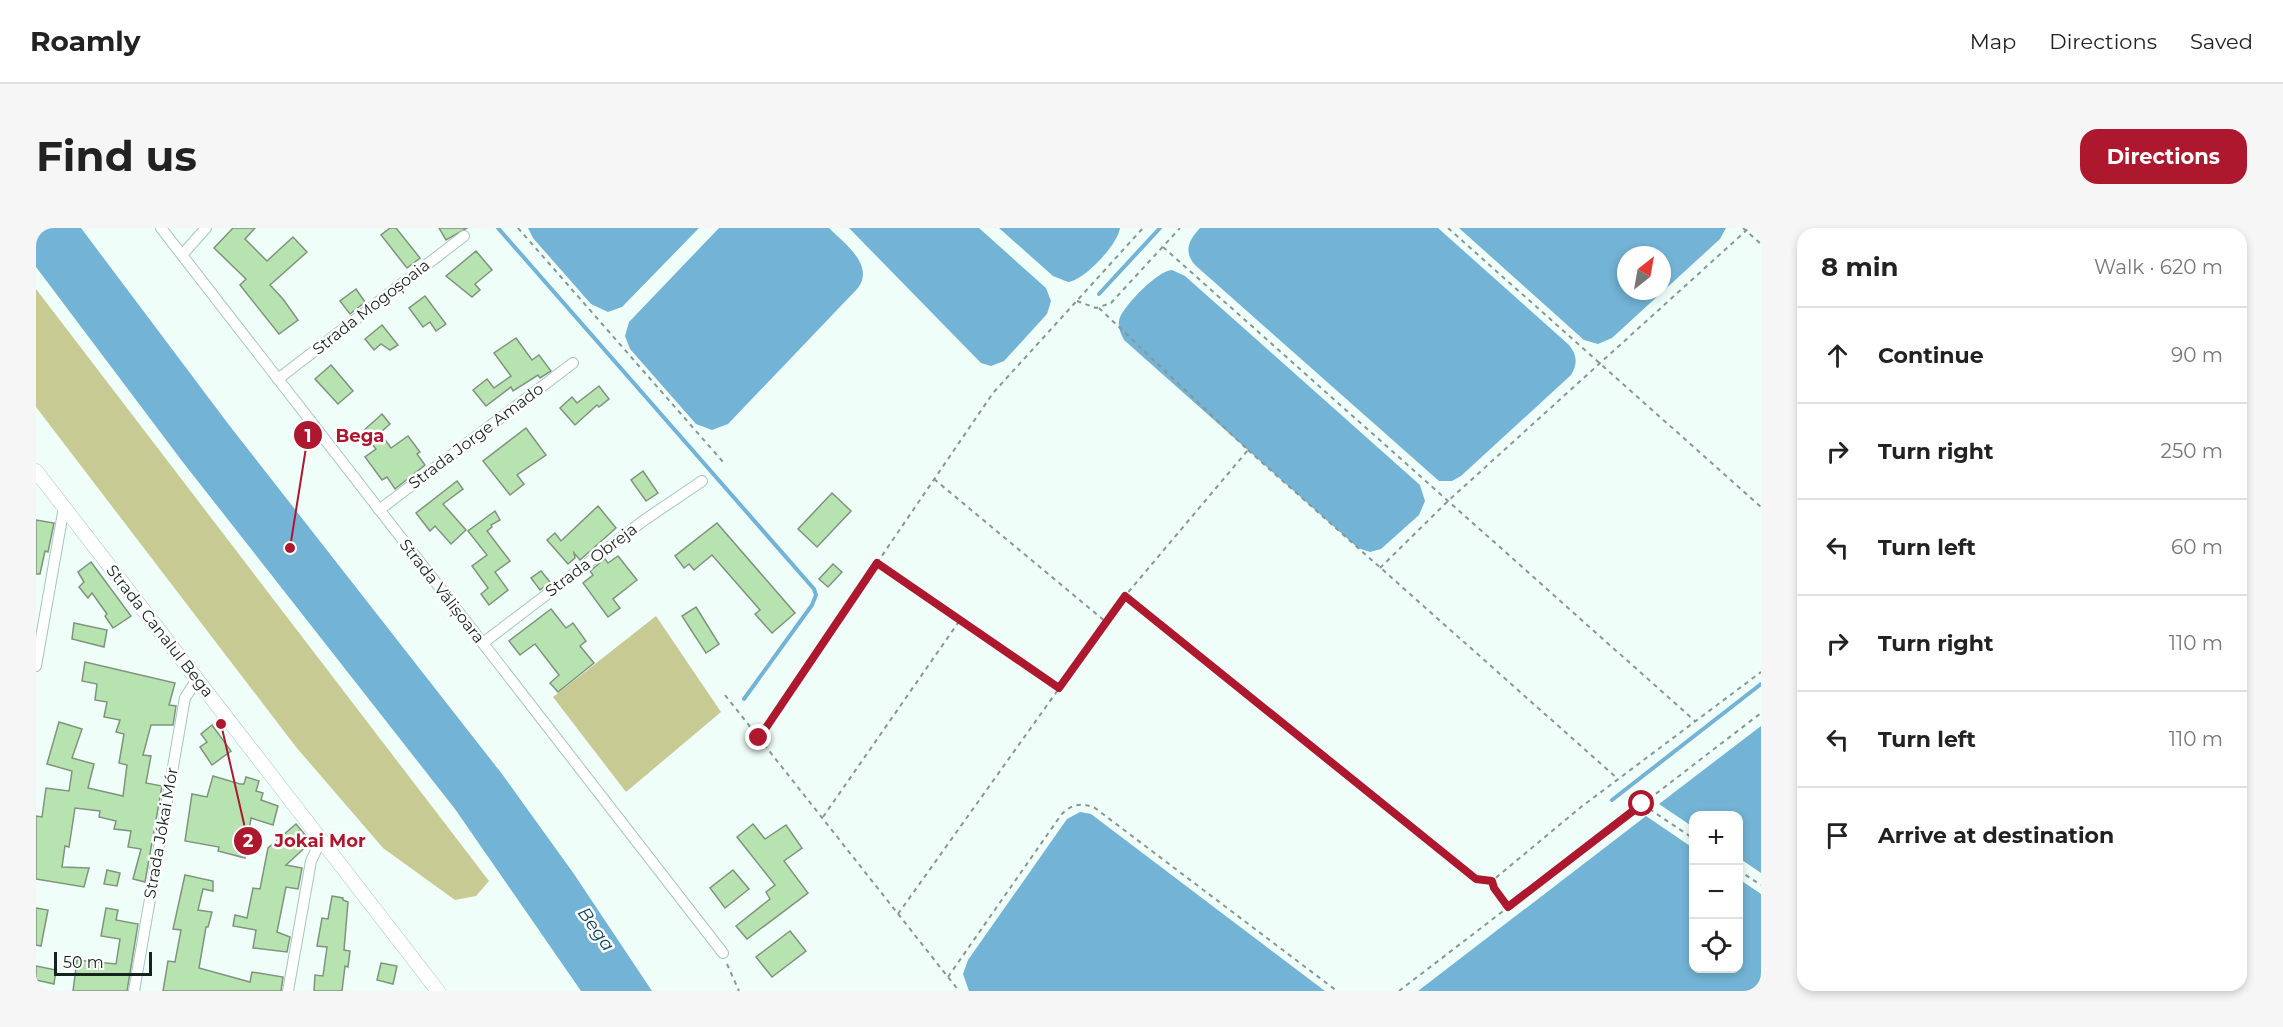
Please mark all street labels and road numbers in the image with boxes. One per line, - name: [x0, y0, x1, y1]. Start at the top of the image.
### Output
- street label: Strada Mogoșoaia: [309, 255, 434, 359]
- street label: Strada Jorge Amado: [405, 379, 547, 493]
- street label: Strada Obreja: [541, 519, 641, 601]
- street label: Strada Vălișoara: [395, 535, 489, 647]
- street label: Strada Canalul Bega: [102, 561, 218, 701]
- street label: Strada Jókai Mór: [140, 766, 182, 900]

